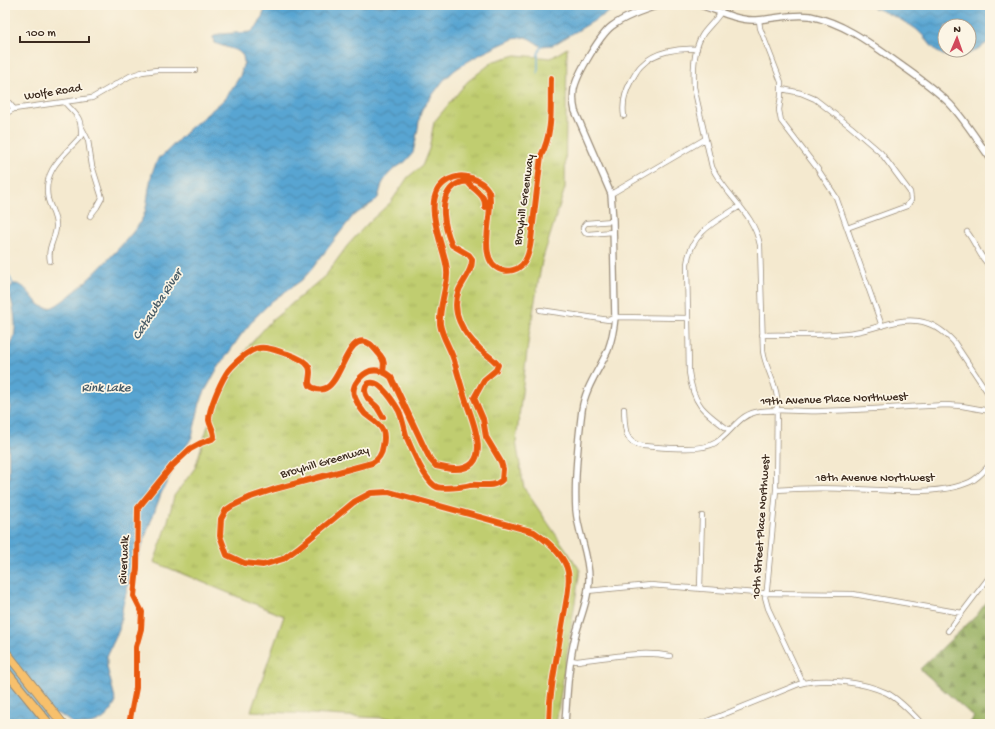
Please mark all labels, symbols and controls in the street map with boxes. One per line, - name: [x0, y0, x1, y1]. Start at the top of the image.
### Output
- scale bar: [20, 18, 89, 44]
- north arrow: [937, 18, 977, 58]
- text: N: [953, 24, 961, 36]
- text: 100 m: [25, 27, 56, 41]
- street label: Wolfe Road: [23, 81, 84, 104]
- street label: Broyhill Greenway: [512, 154, 538, 247]
- water label: Catawba River: [130, 265, 188, 343]
- water label: Rink Lake: [81, 381, 132, 396]
- street label: 19th Avenue Place Northwest: [759, 390, 909, 410]
- street label: Broyhill Greenway: [278, 444, 371, 483]
- street label: 10th Street Place Northwest: [750, 453, 774, 600]
- street label: 18th Avenue Northwest: [815, 472, 936, 486]
- street label: Riverwalk: [117, 534, 133, 585]

